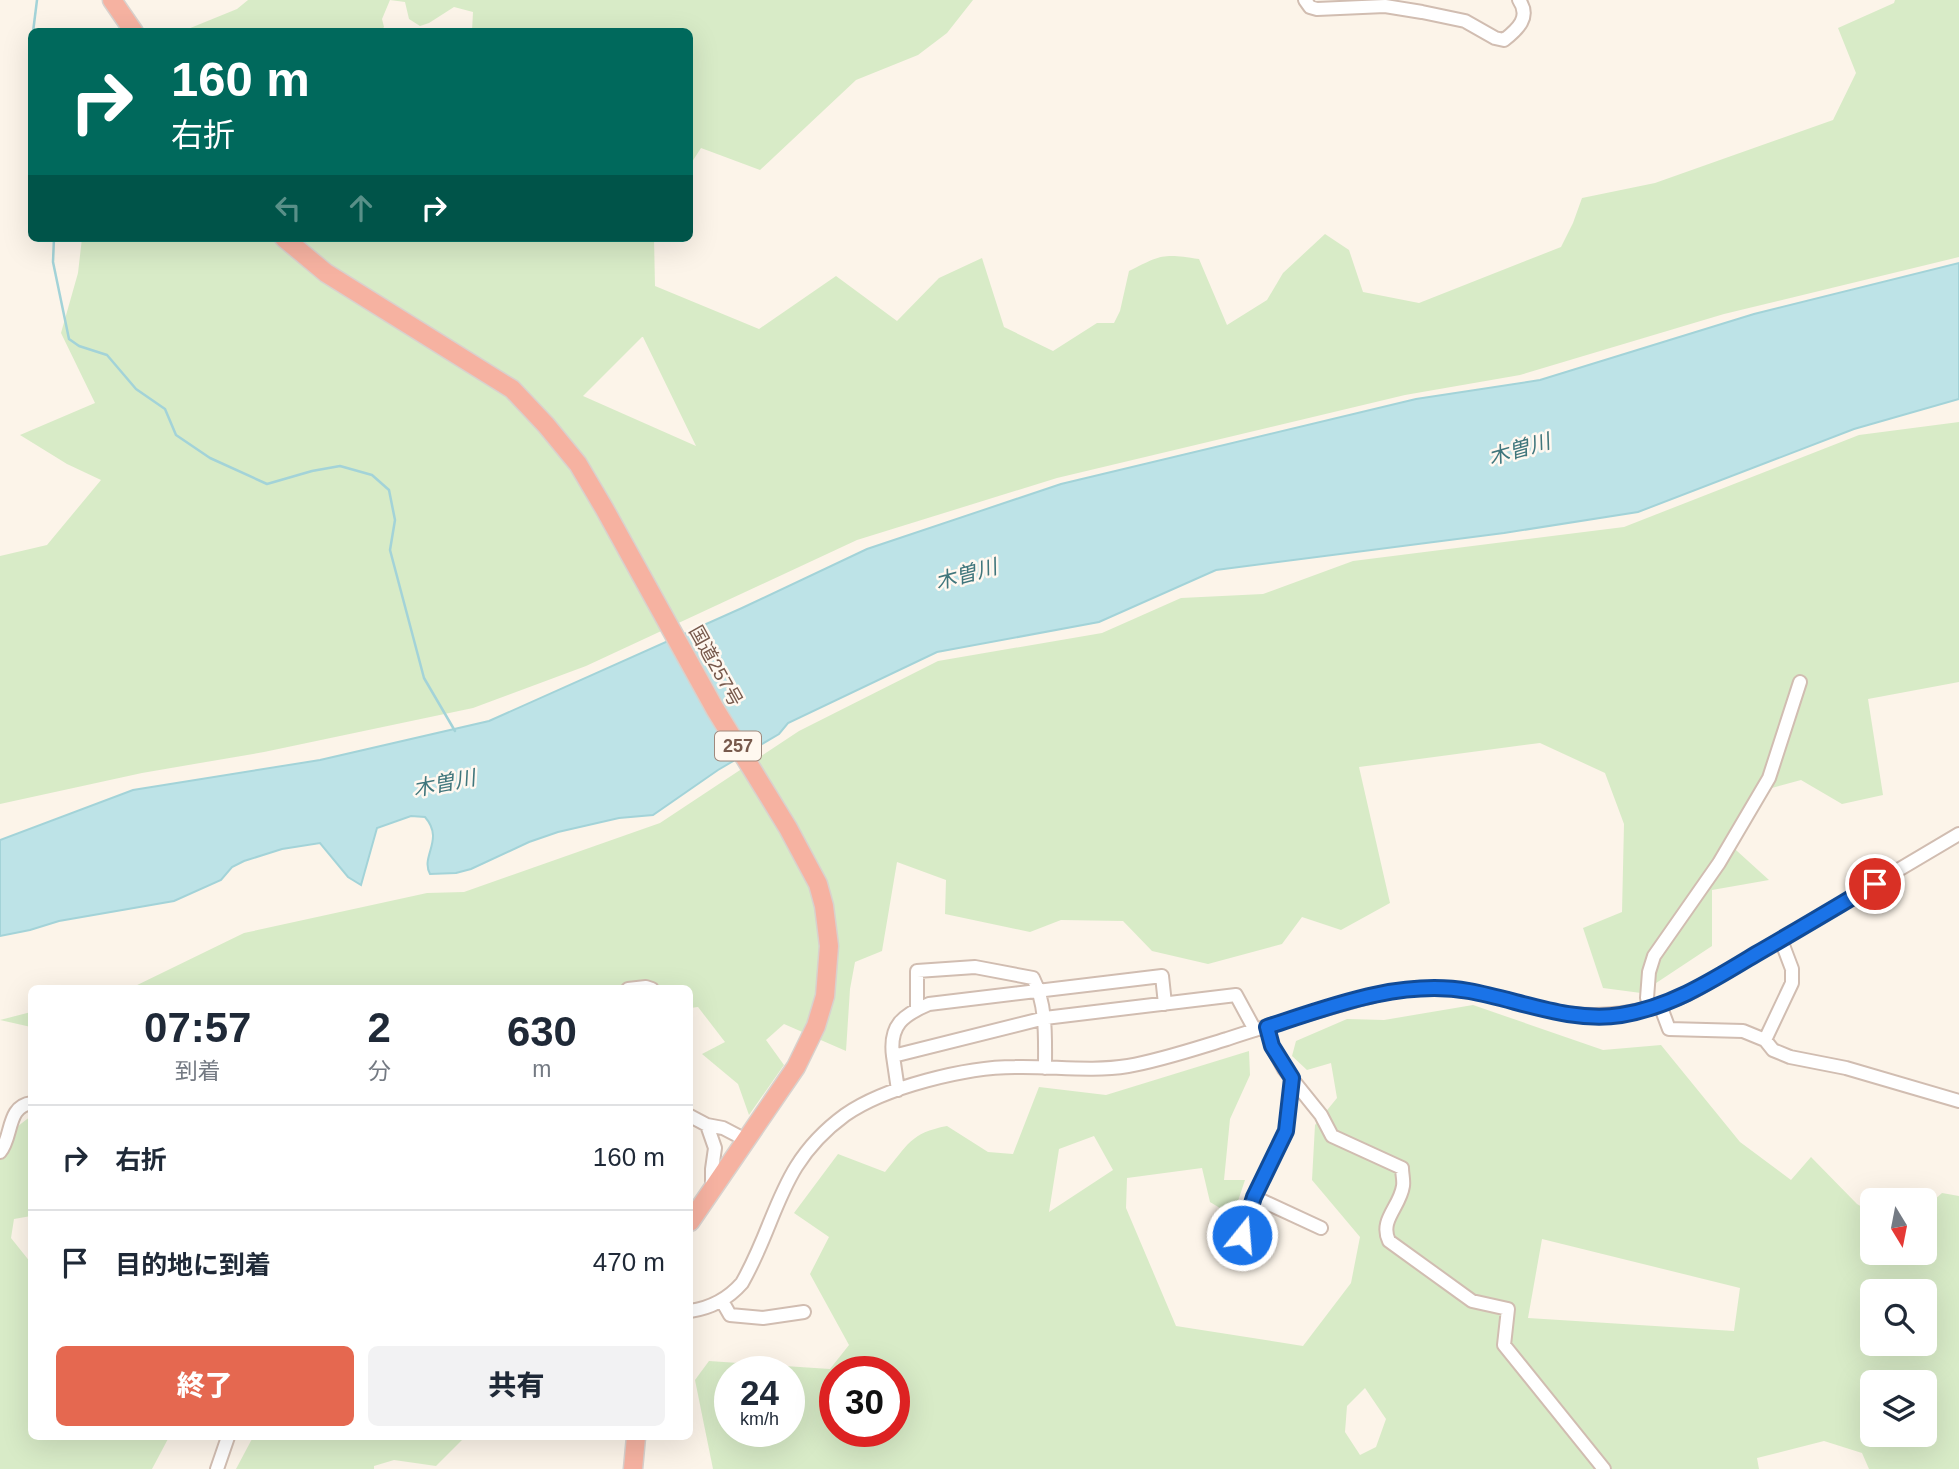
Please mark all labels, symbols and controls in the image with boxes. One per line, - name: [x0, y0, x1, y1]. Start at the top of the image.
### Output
- text: 160 m: [171, 52, 310, 106]
- icon: right: [56, 56, 147, 147]
- text: 右折: [171, 117, 235, 153]
- icon: left: [269, 189, 307, 227]
- icon: ahead: [342, 189, 380, 227]
- icon: right: [415, 189, 453, 227]
- water label: 木曽川: [1486, 429, 1554, 469]
- water label: 木曽川: [933, 554, 1001, 593]
- street label: 国道257号: [685, 622, 747, 710]
- road number: 257: [715, 732, 761, 760]
- water label: 木曽川: [411, 765, 479, 800]
- pin: [1845, 854, 1905, 914]
- icon: arrive: [1856, 865, 1894, 903]
- text: 07:57: [144, 1004, 251, 1051]
- text: 2: [367, 1004, 391, 1051]
- text: 630: [507, 1008, 577, 1055]
- text: m: [532, 1056, 552, 1082]
- text: 到着: [175, 1058, 221, 1084]
- text: 分: [368, 1058, 391, 1084]
- icon: right: [56, 1139, 94, 1177]
- text: 160 m: [593, 1142, 665, 1172]
- text: 右折: [115, 1145, 167, 1175]
- north arrow: [1860, 1188, 1937, 1265]
- map controls: [1860, 1188, 1937, 1447]
- position arrow: [1205, 1198, 1279, 1272]
- icon: arrive: [56, 1244, 94, 1282]
- text: 470 m: [593, 1247, 665, 1277]
- text: 目的地に到着: [115, 1250, 271, 1280]
- button: search: [1860, 1279, 1937, 1356]
- button: 終了: [56, 1346, 354, 1426]
- button: 共有: [368, 1346, 665, 1426]
- speed limit sign: 30: [819, 1356, 910, 1447]
- button: layers: [1860, 1370, 1937, 1447]
- text: 24: [740, 1373, 779, 1412]
- text: km/h: [740, 1409, 779, 1429]

